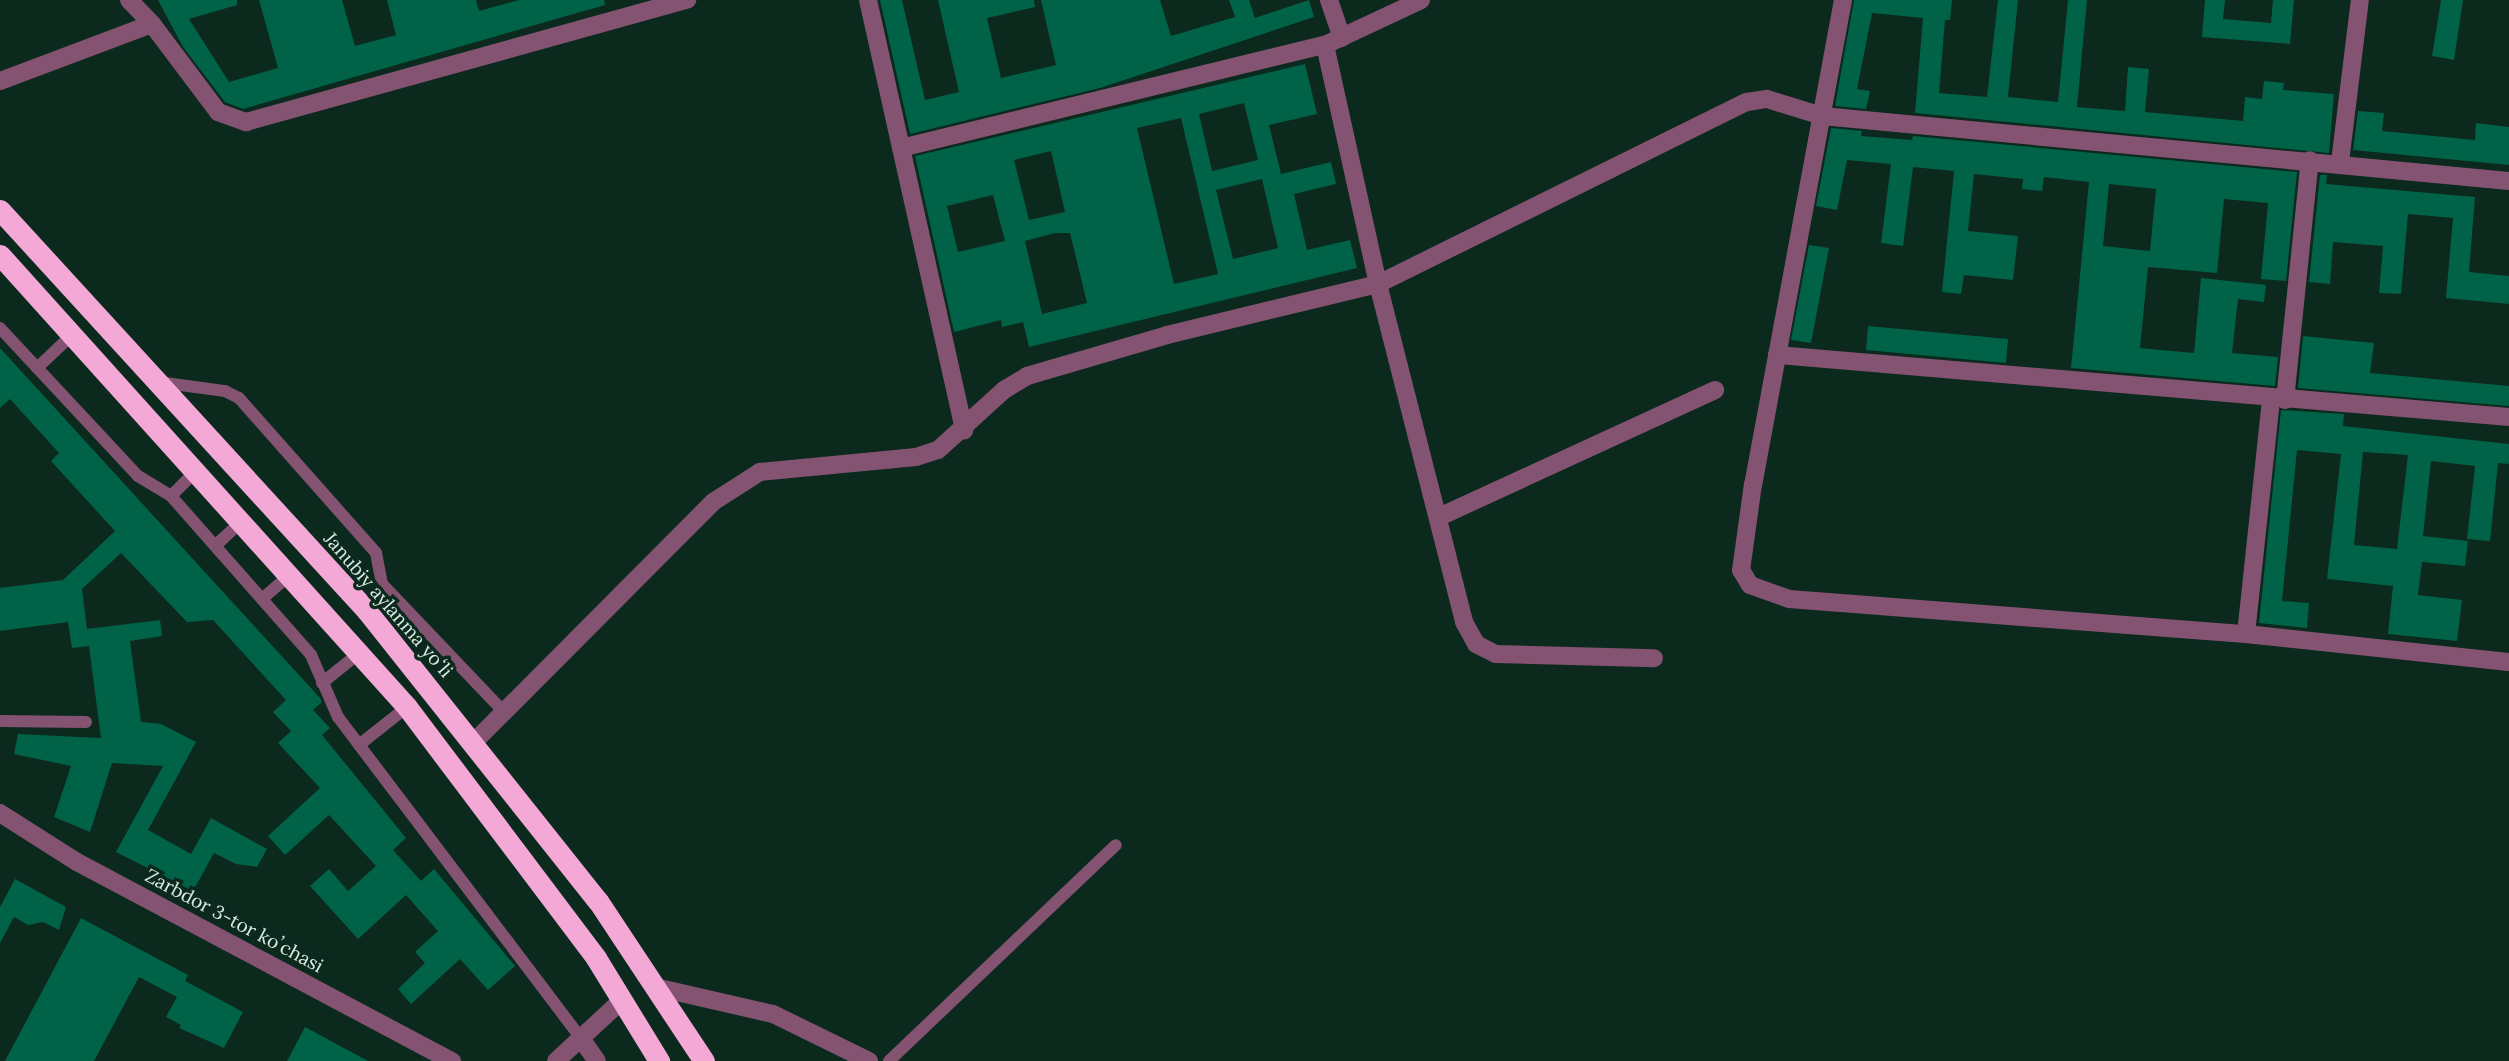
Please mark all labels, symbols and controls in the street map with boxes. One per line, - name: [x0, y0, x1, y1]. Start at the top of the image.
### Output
- street label: Janubiy aylanma yoʻli: [319, 528, 457, 682]
- street label: Zarbdor 3-tor koʼchasi: [141, 864, 327, 978]

